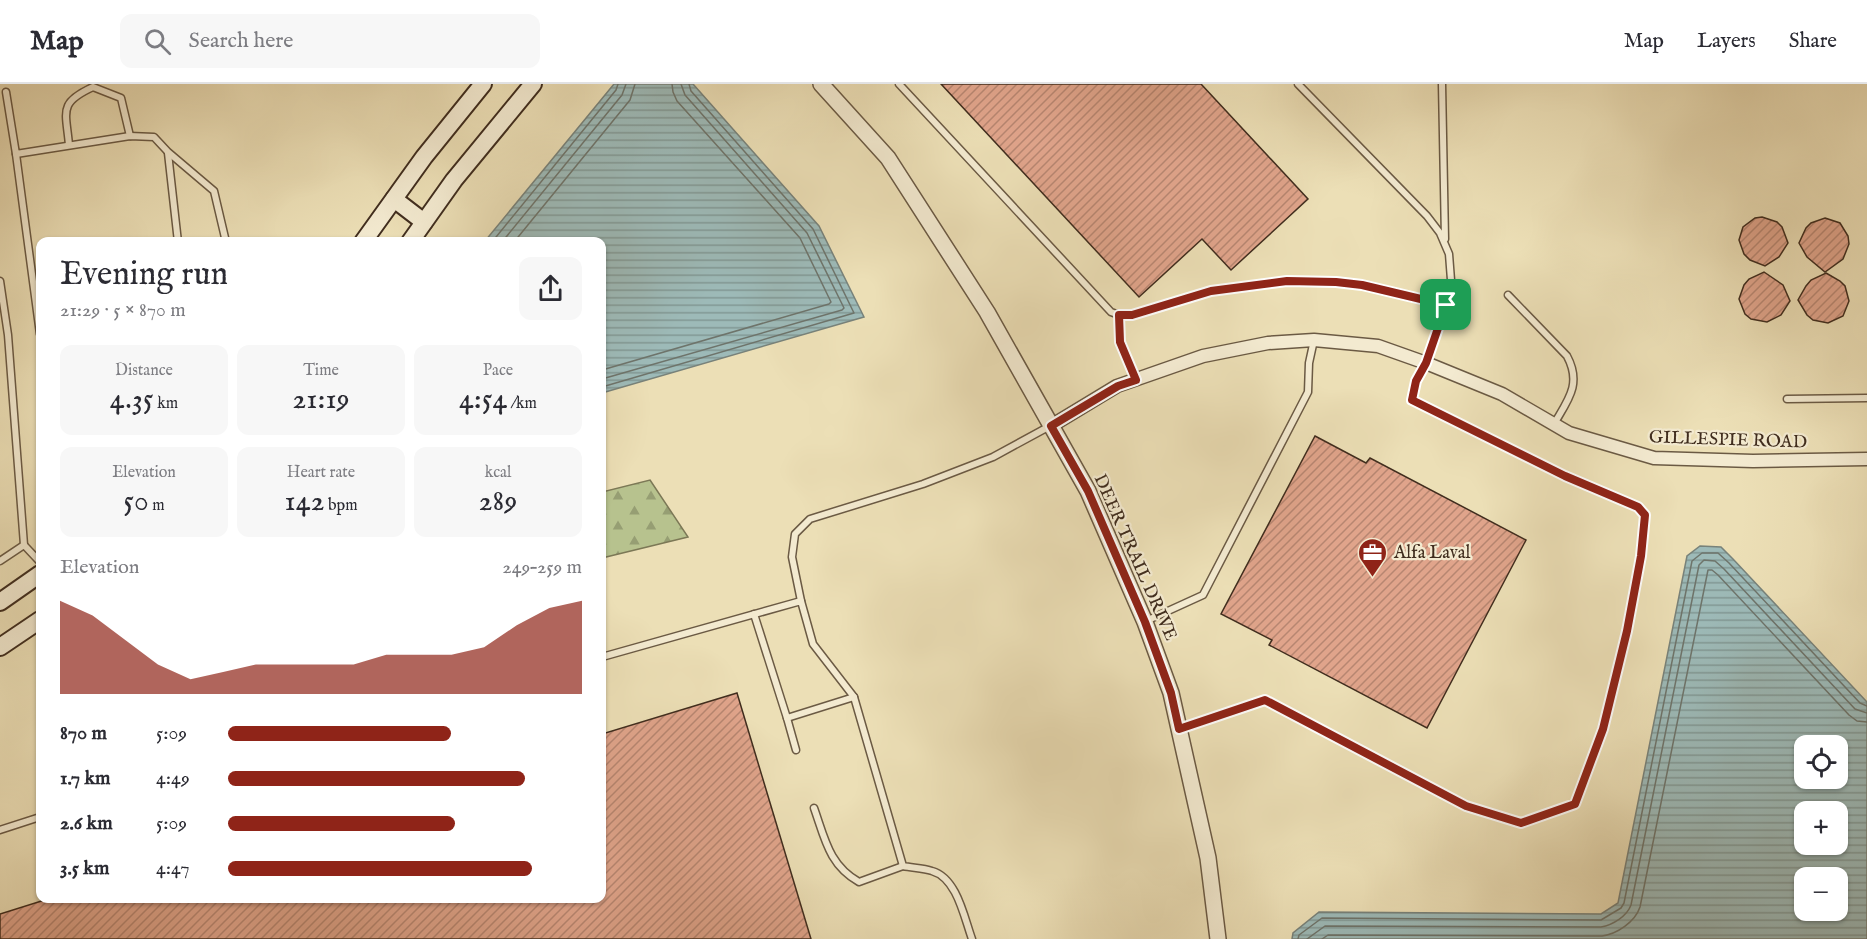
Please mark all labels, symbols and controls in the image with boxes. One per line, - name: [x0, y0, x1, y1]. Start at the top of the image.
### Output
- search box: [120, 14, 540, 68]
- text: Map: [30, 24, 84, 59]
- icon: search: [141, 25, 174, 58]
- text: Search here: [189, 27, 293, 55]
- text: Map: [1624, 28, 1664, 55]
- text: Layers: [1697, 28, 1756, 55]
- text: Share: [1789, 28, 1837, 55]
- text: Evening run: [60, 254, 228, 296]
- button: share: [519, 257, 582, 320]
- pin: [1420, 279, 1471, 330]
- icon: arrive: [1429, 288, 1462, 321]
- text: 21:29 · 5 × 870 m: [60, 298, 186, 323]
- text: Distance: [115, 361, 173, 381]
- text: Time: [303, 361, 339, 381]
- text: Pace: [483, 361, 513, 381]
- text: 4.35: [110, 381, 154, 419]
- text: 21:19: [292, 381, 350, 419]
- text: 4:54: [459, 381, 507, 419]
- text: km: [154, 394, 178, 414]
- text: /km: [507, 394, 537, 414]
- street label: GILLESPIE ROAD: [1648, 426, 1807, 455]
- text: Elevation: [112, 463, 176, 483]
- text: Heart rate: [287, 463, 355, 483]
- text: kcal: [485, 463, 511, 483]
- street label: DEER TRAIL DRIVE: [1088, 471, 1182, 644]
- text: 50: [123, 483, 149, 521]
- text: 142: [285, 483, 324, 521]
- text: 289: [479, 483, 517, 521]
- text: m: [149, 496, 165, 516]
- text: bpm: [324, 496, 358, 516]
- office icon: Alfa Laval: [1357, 536, 1389, 578]
- place label: Alfa Laval: [1393, 542, 1470, 565]
- text: Elevation: [60, 555, 139, 580]
- text: 249–259 m: [502, 555, 582, 580]
- text: 870 m: [60, 721, 107, 746]
- text: 5:09: [156, 721, 187, 746]
- map controls: [1794, 735, 1848, 921]
- button: locate: [1794, 735, 1848, 789]
- text: 1.7 km: [60, 766, 111, 791]
- text: 4:49: [156, 766, 190, 791]
- button: +: [1794, 801, 1848, 855]
- text: 2.6 km: [60, 811, 113, 836]
- text: 5:09: [156, 811, 187, 836]
- text: 3.5 km: [60, 856, 110, 881]
- text: 4:47: [156, 856, 190, 881]
- button: −: [1794, 867, 1848, 921]

